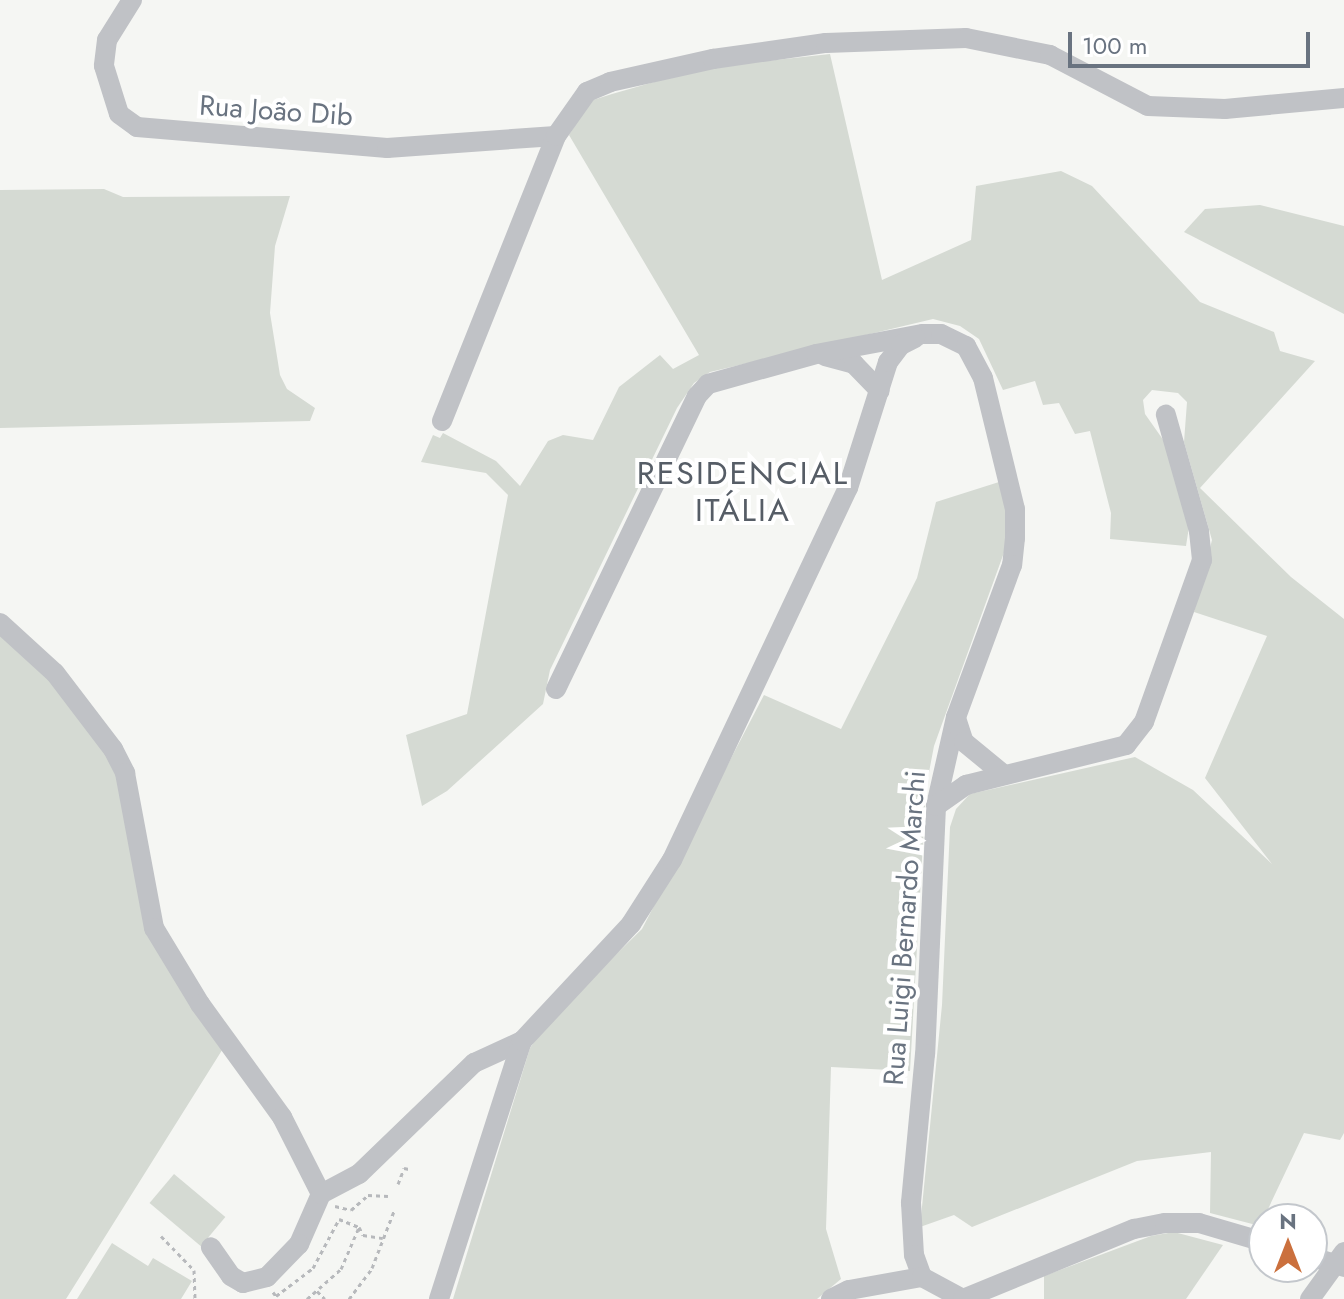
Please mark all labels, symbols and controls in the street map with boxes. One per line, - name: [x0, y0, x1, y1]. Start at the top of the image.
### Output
- scale bar: [1072, 16, 1314, 66]
- text: 100 m: [1082, 28, 1148, 63]
- street label: Rua João Dib: [198, 89, 354, 133]
- district label: RESIDENCIAL ITÁLIA: [637, 455, 849, 530]
- street label: Rua Luigi Bernardo Marchi: [877, 769, 933, 1087]
- north arrow: [1248, 1203, 1328, 1283]
- text: N: [1279, 1205, 1297, 1237]

